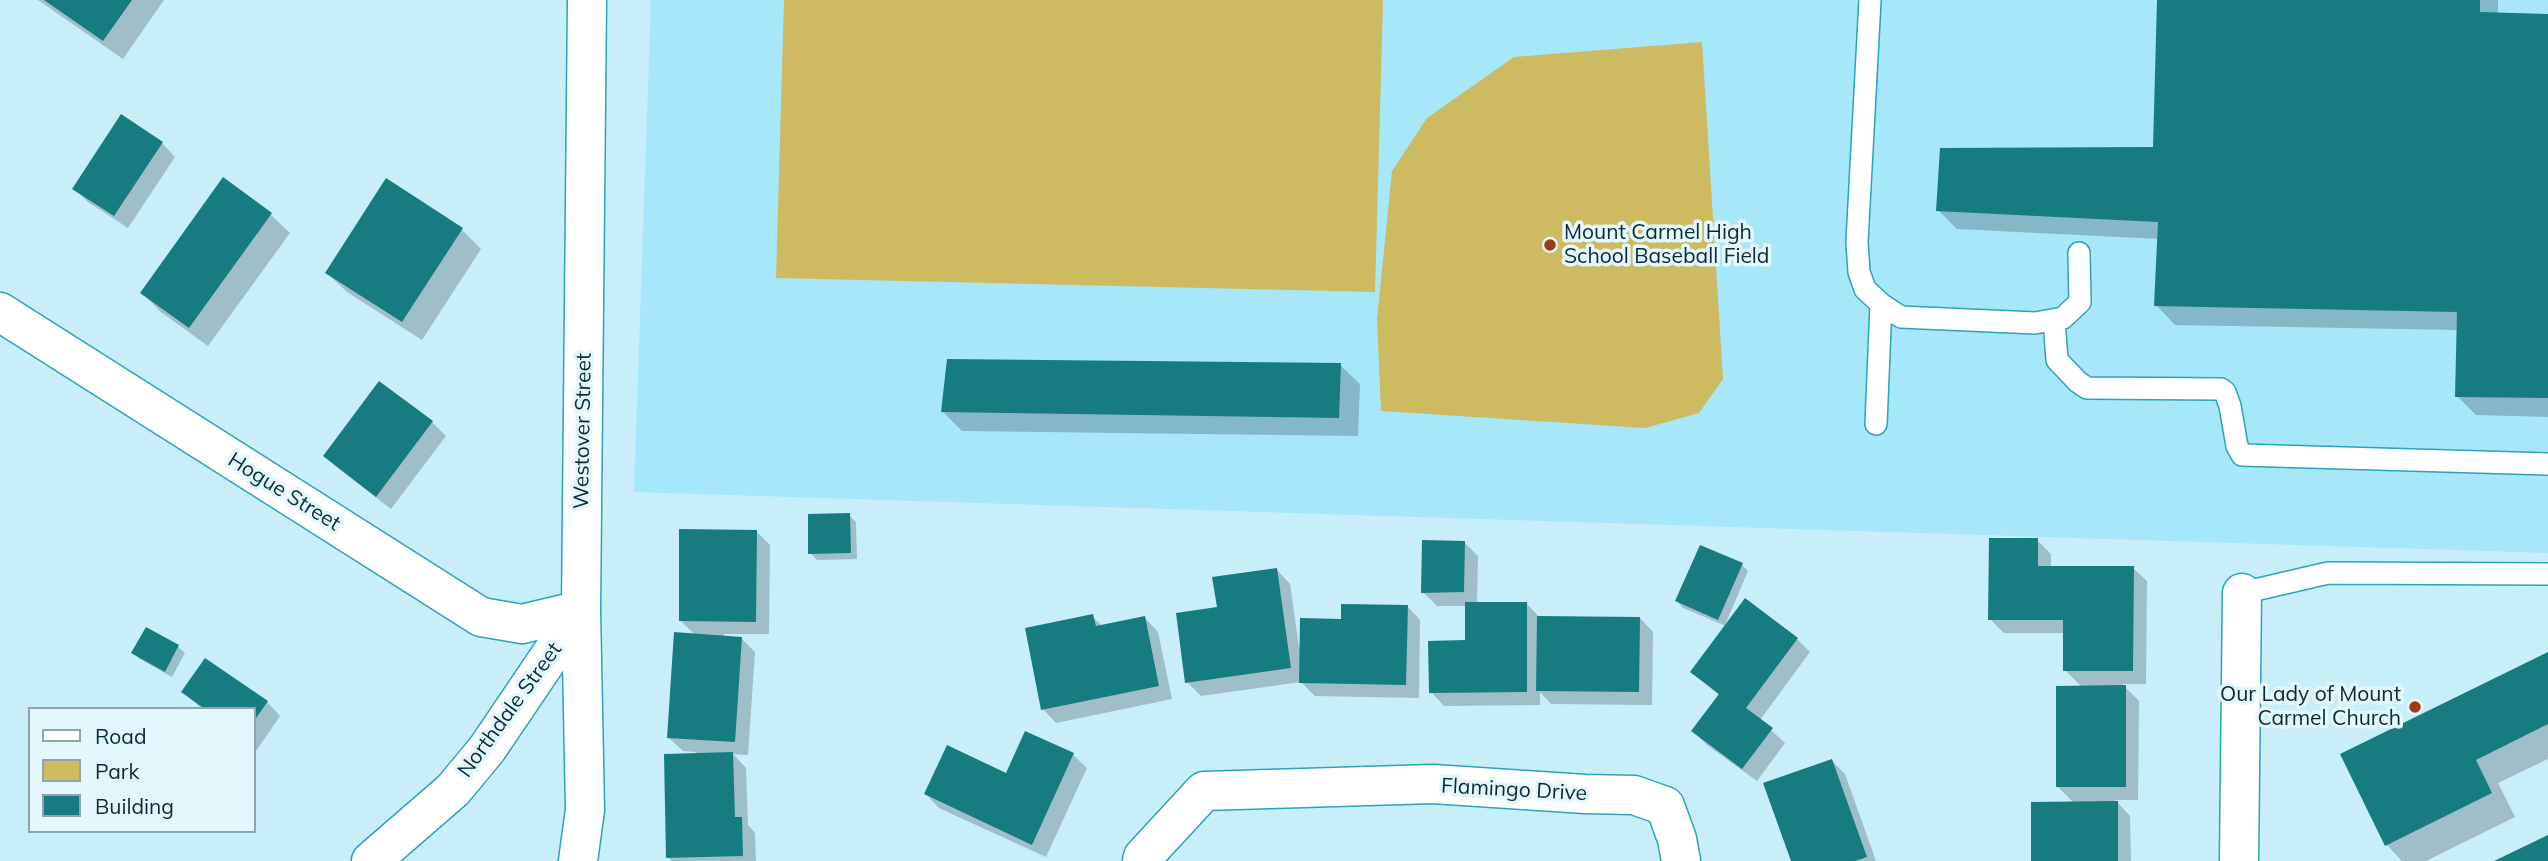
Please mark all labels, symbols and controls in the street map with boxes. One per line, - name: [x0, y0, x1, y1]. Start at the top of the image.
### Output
- place label: Mount Carmel High School Baseball Field: [1564, 220, 1769, 270]
- marker: Mount Carmel High School Baseball Field: [1542, 237, 1558, 253]
- street label: Westover Street: [569, 353, 597, 509]
- street label: Hogue Street: [223, 447, 345, 537]
- street label: Northdale Street: [453, 638, 567, 782]
- place label: Our Lady of Mount Carmel Church: [2220, 682, 2401, 732]
- marker: Our Lady of Mount Carmel Church: [2407, 699, 2423, 715]
- legend: [28, 707, 256, 833]
- text: Road: [95, 723, 146, 749]
- text: Park: [95, 758, 139, 784]
- street label: Flamingo Drive: [1440, 774, 1588, 806]
- text: Building: [95, 793, 174, 819]

